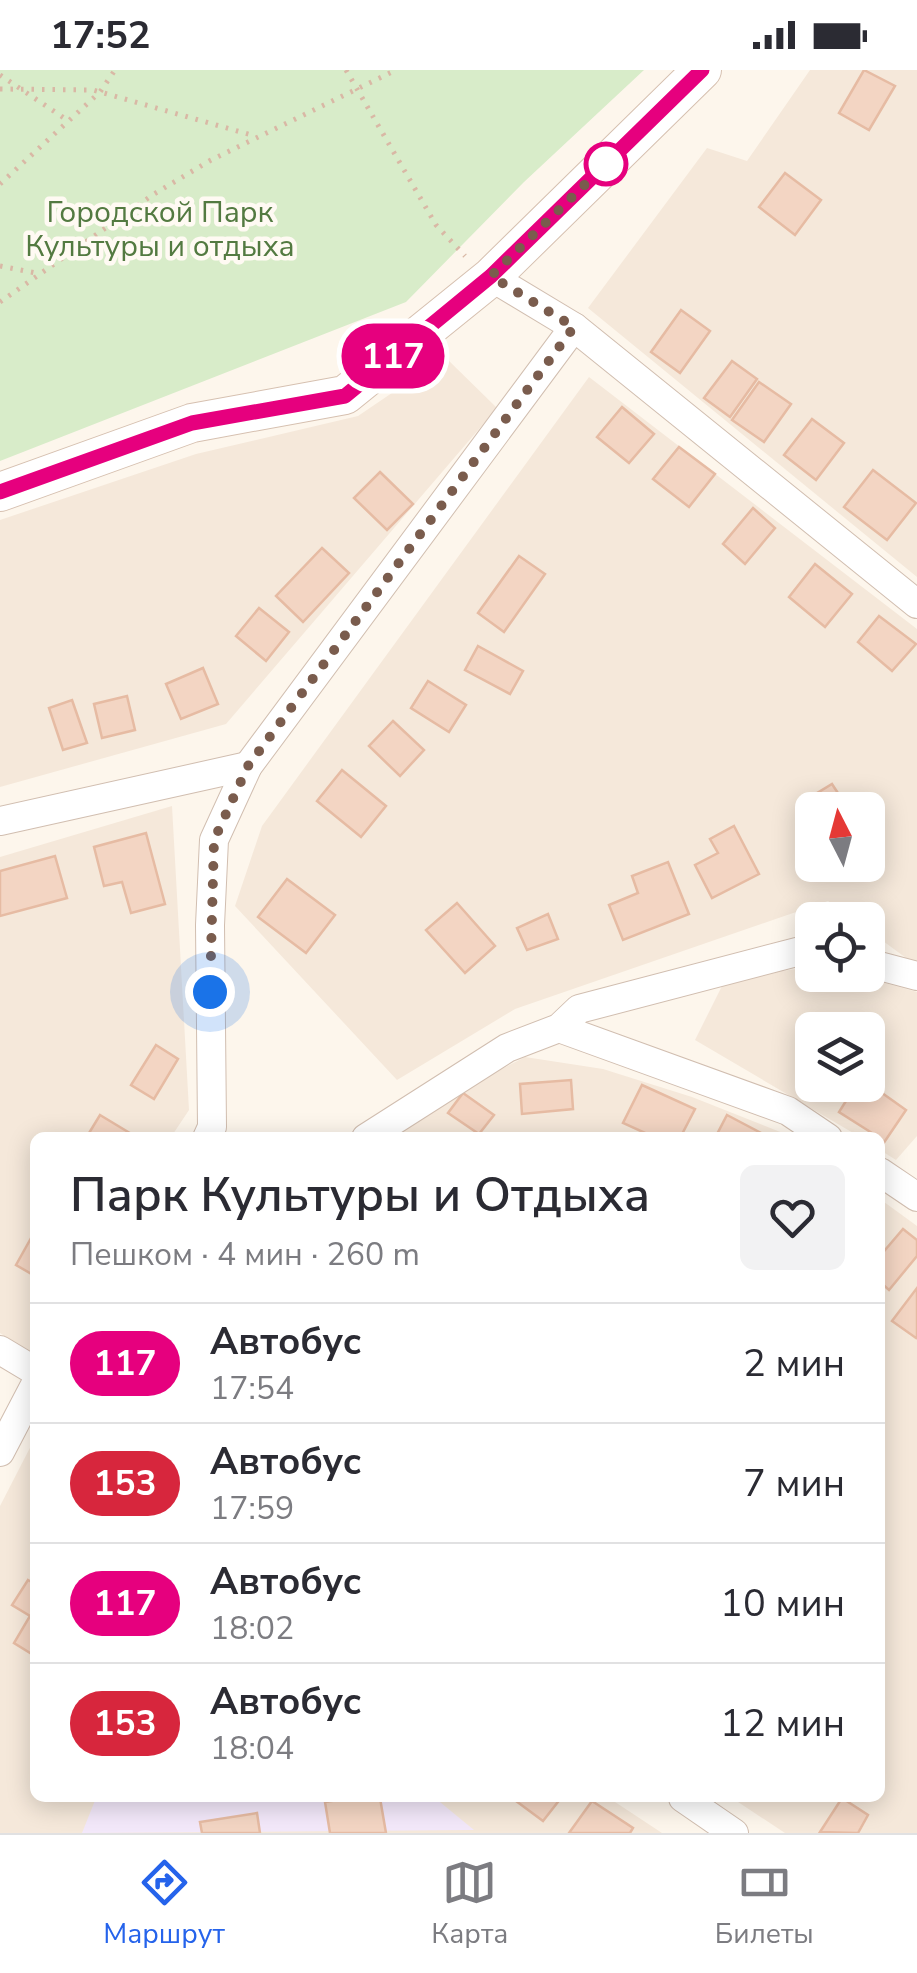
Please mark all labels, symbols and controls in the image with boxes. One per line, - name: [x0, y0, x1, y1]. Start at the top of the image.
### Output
- text: 17:52: [50, 10, 151, 61]
- unlabelled marker: [585, 143, 627, 185]
- park label: Городской Парк Культуры и отдыха: [25, 192, 295, 267]
- line badge: 117: [336, 324, 450, 388]
- text: 117: [361, 333, 425, 380]
- north arrow: [795, 792, 885, 882]
- map controls: [795, 792, 885, 1102]
- button: locate: [795, 902, 885, 992]
- your location: [185, 967, 235, 1017]
- button: layers: [795, 1012, 885, 1102]
- text: Парк Культуры и Отдыха: [70, 1162, 650, 1228]
- button: heart: [740, 1165, 845, 1270]
- text: Пешком · 4 мин · 260 m: [70, 1233, 420, 1276]
- text: Автобус: [210, 1316, 361, 1367]
- text: 2 мин: [743, 1338, 845, 1389]
- text: 117: [93, 1340, 157, 1387]
- text: 17:54: [210, 1367, 294, 1410]
- text: Автобус: [210, 1436, 361, 1487]
- text: 7 мин: [743, 1458, 845, 1509]
- text: 153: [93, 1460, 157, 1507]
- text: 17:59: [210, 1487, 294, 1530]
- text: Автобус: [210, 1556, 361, 1607]
- text: 10 мин: [720, 1578, 845, 1629]
- text: 117: [93, 1580, 157, 1627]
- text: 18:02: [210, 1607, 294, 1650]
- text: Автобус: [210, 1676, 361, 1727]
- text: 12 мин: [720, 1698, 845, 1749]
- text: 153: [93, 1700, 157, 1747]
- text: 18:04: [210, 1727, 294, 1770]
- tab: Маршрут: [103, 1855, 225, 1953]
- tab: Карта: [431, 1855, 508, 1953]
- tab: Билеты: [715, 1855, 814, 1953]

